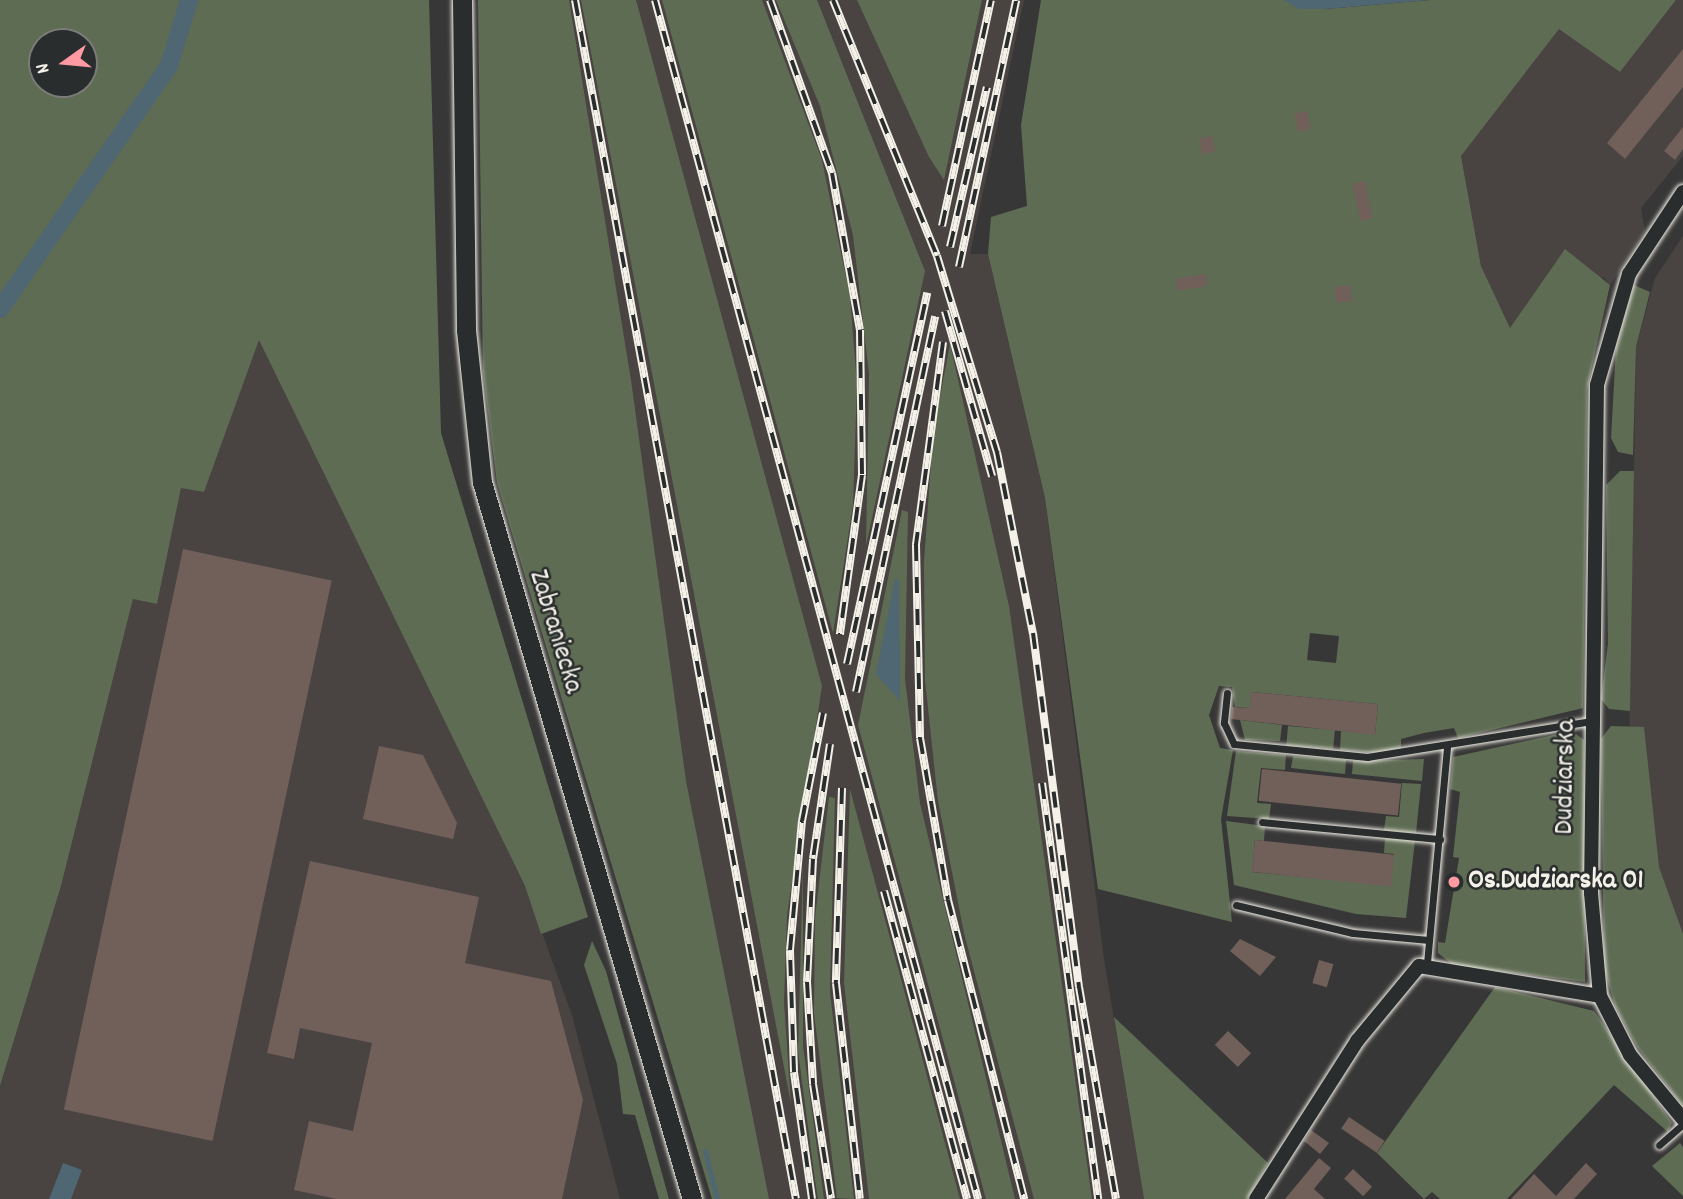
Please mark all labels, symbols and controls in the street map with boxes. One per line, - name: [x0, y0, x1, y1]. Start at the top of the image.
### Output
- north arrow: [28, 28, 98, 98]
- text: N: [30, 60, 58, 76]
- street label: Zabraniecka: [519, 566, 589, 698]
- street label: Dudziarska: [1549, 719, 1585, 835]
- place label: Os.Dudziarska 01: [1468, 865, 1644, 899]
- marker: Os.Dudziarska 01: [1446, 874, 1462, 890]

